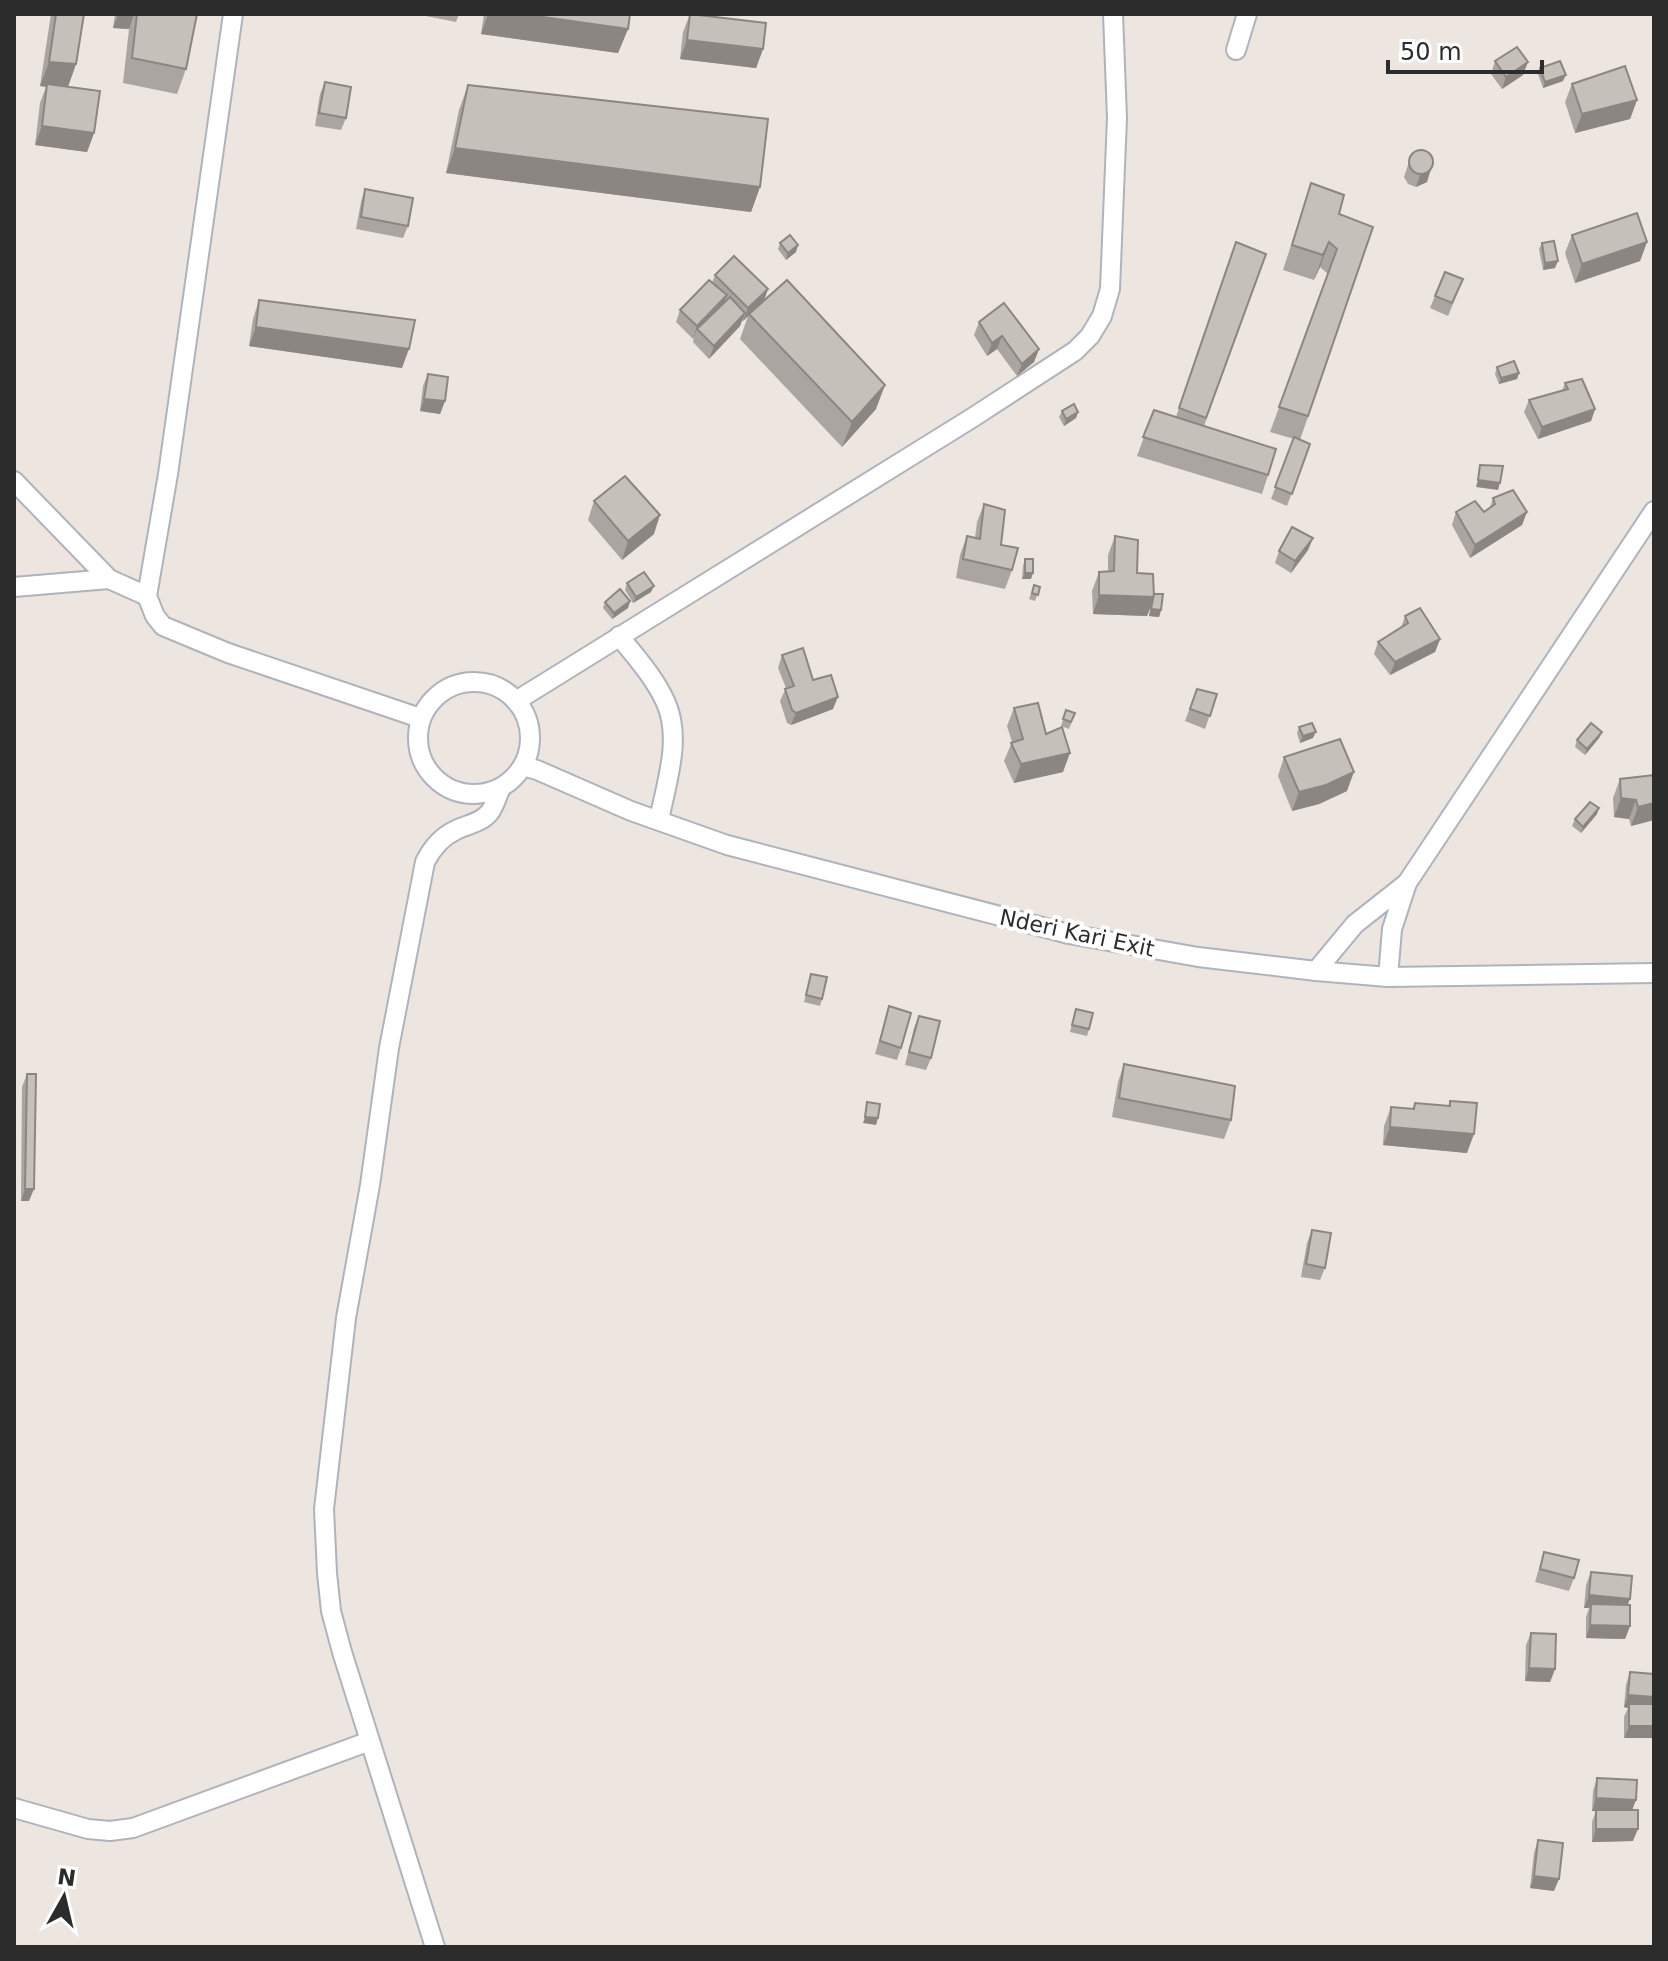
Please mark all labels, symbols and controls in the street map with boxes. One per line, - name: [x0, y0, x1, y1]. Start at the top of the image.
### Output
- scale bar: [1388, 24, 1542, 74]
- text: 50 m: [1400, 38, 1462, 66]
- street label: Nderi Kari Exit: [997, 904, 1157, 962]
- north arrow: [24, 1857, 104, 1937]
- text: N: [56, 1864, 78, 1891]

